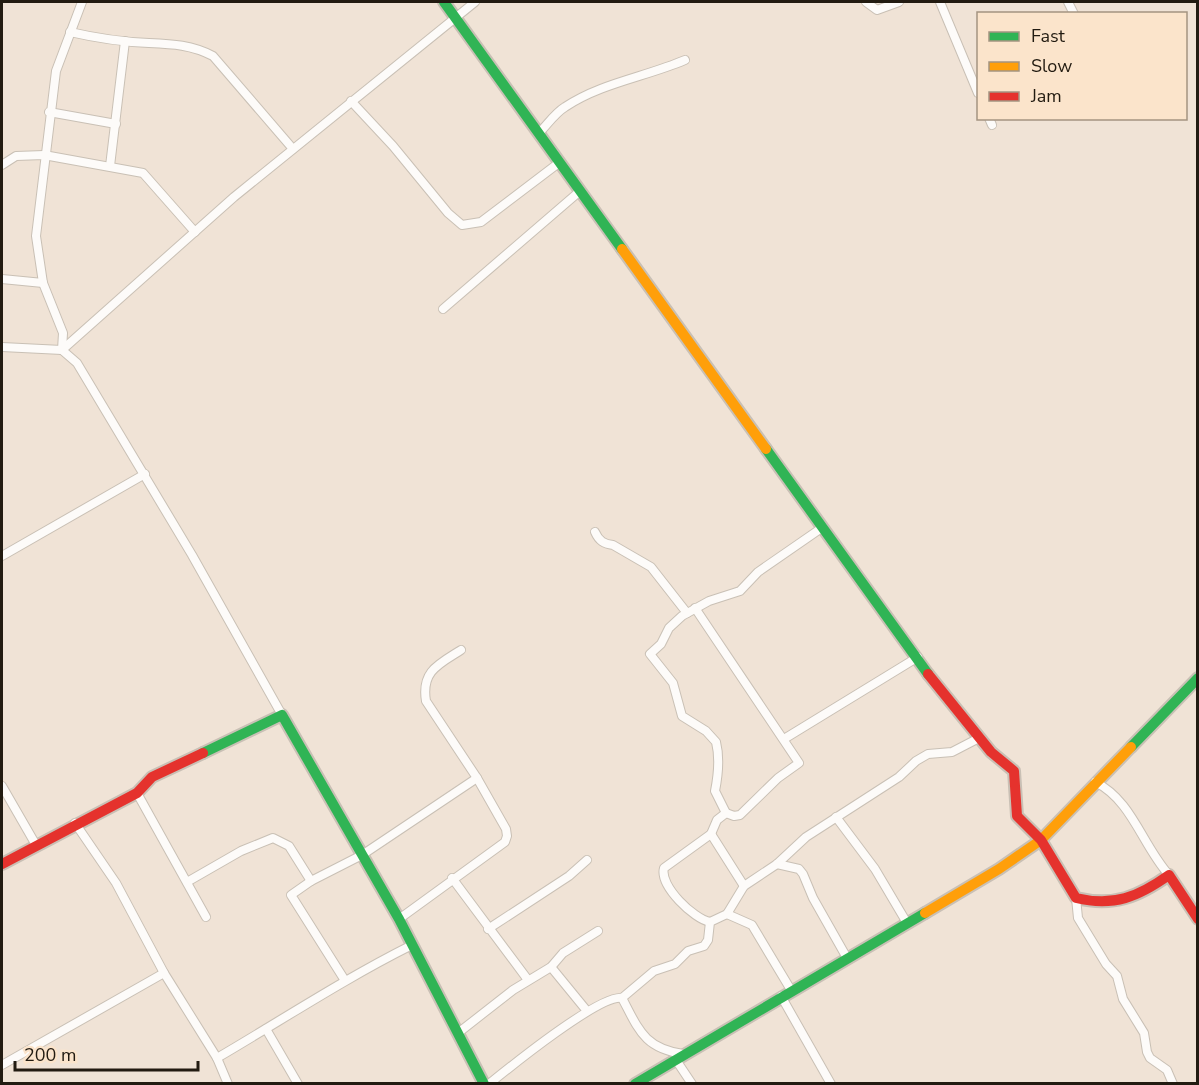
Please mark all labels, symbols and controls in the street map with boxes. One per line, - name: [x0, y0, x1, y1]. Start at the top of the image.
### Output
- legend: [977, 12, 1187, 120]
- text: Fast: [1031, 24, 1066, 48]
- text: Slow: [1031, 54, 1072, 78]
- text: Jam: [1030, 84, 1062, 108]
- scale bar: [15, 1034, 198, 1072]
- text: 200 m: [24, 1043, 76, 1067]

